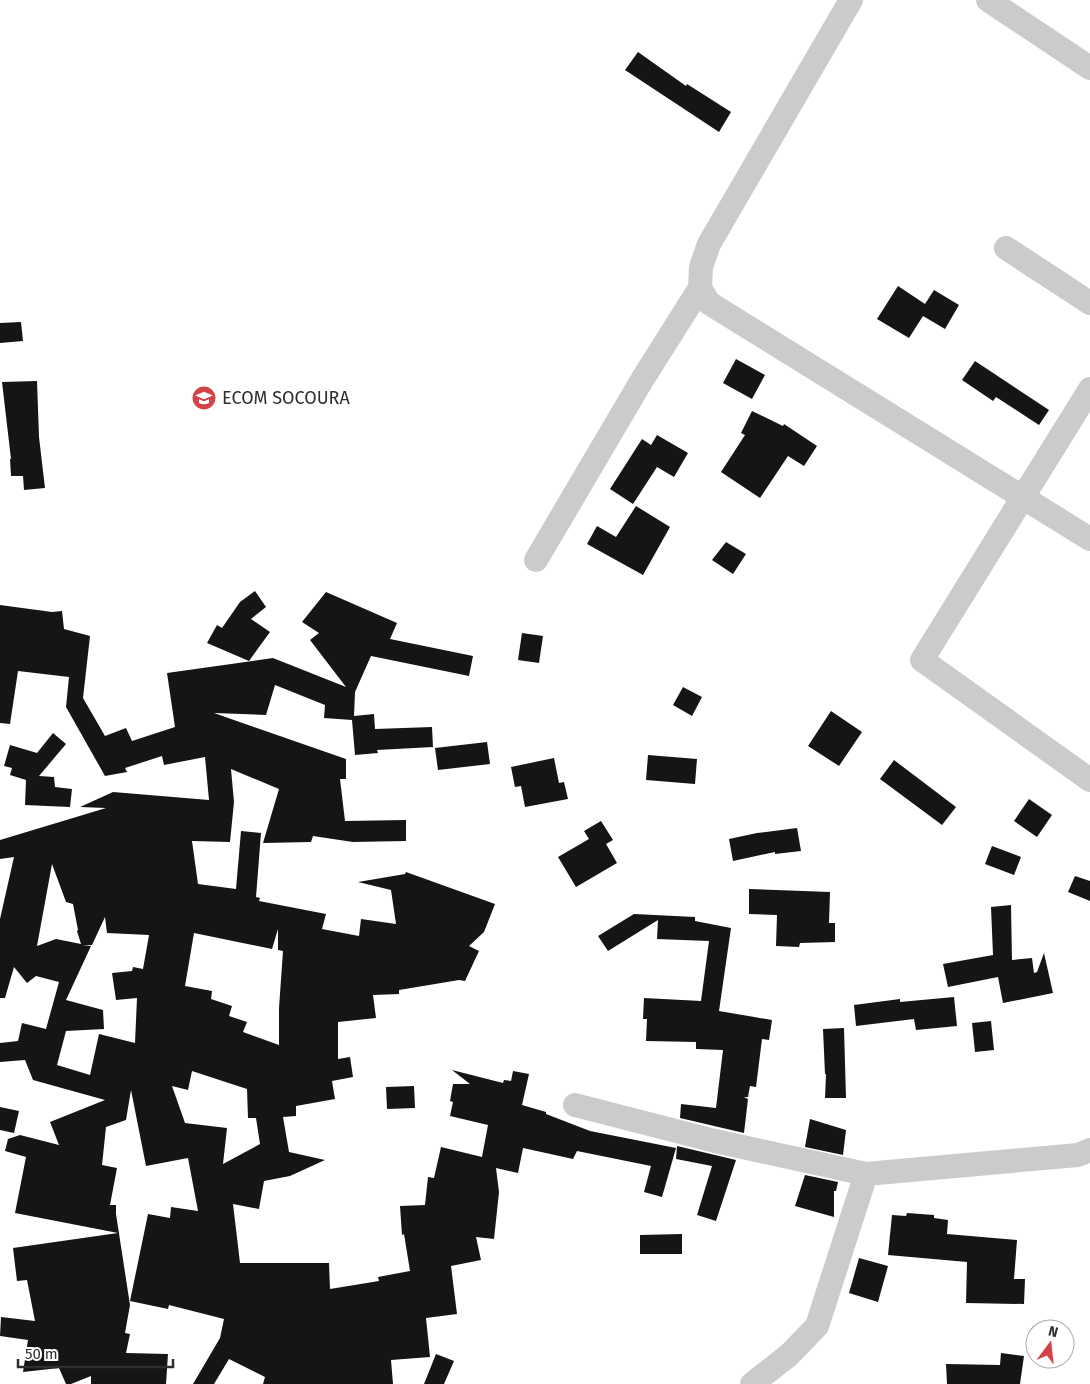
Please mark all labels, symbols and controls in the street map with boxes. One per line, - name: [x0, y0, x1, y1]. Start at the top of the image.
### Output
- school or university icon: ECOM SOCOURA: [191, 385, 217, 411]
- place label: ECOM SOCOURA: [222, 387, 350, 409]
- north arrow: [1025, 1319, 1075, 1369]
- text: N: [1047, 1323, 1060, 1341]
- scale bar: [18, 1336, 172, 1368]
- text: 50 m: [25, 1345, 58, 1363]

